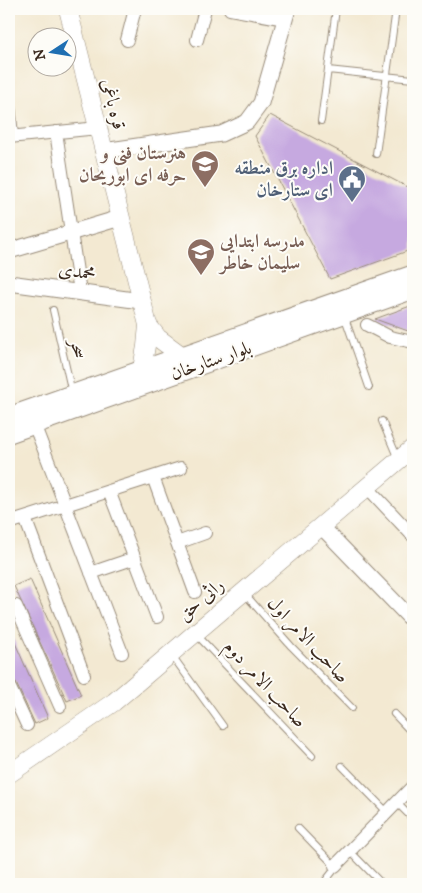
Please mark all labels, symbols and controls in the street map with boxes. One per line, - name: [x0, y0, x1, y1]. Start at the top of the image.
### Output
- north arrow: [28, 28, 78, 78]
- text: N: [30, 47, 50, 62]
- street label: قره باغی: [96, 76, 130, 132]
- place label: هنرستان فنی و حرفه ای ابوریحان: [79, 142, 186, 187]
- school or university icon: هنرستان فنی و حرفه ای ابوریحان: [190, 149, 220, 188]
- place label: اداره برق منطقه ای ستارخان: [234, 157, 333, 202]
- public building icon: اداره برق منطقه ای ستارخان: [337, 164, 367, 203]
- place label: مدرسه ابتدایی سلیمان خاطر: [218, 230, 305, 275]
- school or university icon: مدرسه ابتدایی سلیمان خاطر: [186, 237, 216, 276]
- street label: محمدی: [57, 258, 97, 286]
- street label: سحر: [64, 335, 91, 361]
- street label: بلوار ستارخان: [167, 336, 255, 386]
- street label: راثی حق: [173, 574, 229, 626]
- street label: صاحب الامر اول: [261, 592, 354, 689]
- street label: صاحب الامر دوم: [216, 635, 311, 735]

